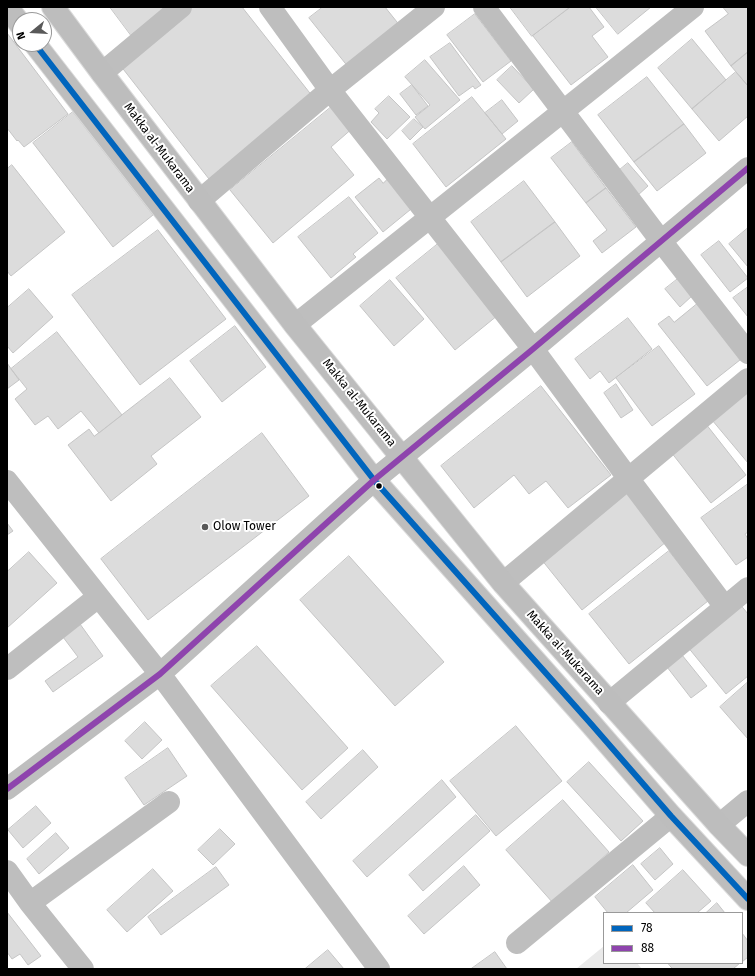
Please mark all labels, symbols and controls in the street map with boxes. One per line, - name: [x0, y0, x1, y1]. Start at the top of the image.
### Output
- north arrow: [12, 12, 52, 52]
- text: N: [14, 30, 28, 41]
- street label: Makka al-Mukarama: [121, 100, 197, 196]
- street label: Makka al-Mukarama: [319, 356, 399, 450]
- unlabelled marker: [374, 481, 384, 491]
- place label: Olow Tower: [213, 520, 276, 534]
- marker: Olow Tower: [200, 522, 210, 532]
- street label: Makka al-Mukarama: [523, 608, 607, 698]
- legend: [603, 912, 743, 964]
- text: 78: [641, 921, 653, 935]
- text: 88: [641, 941, 654, 955]

